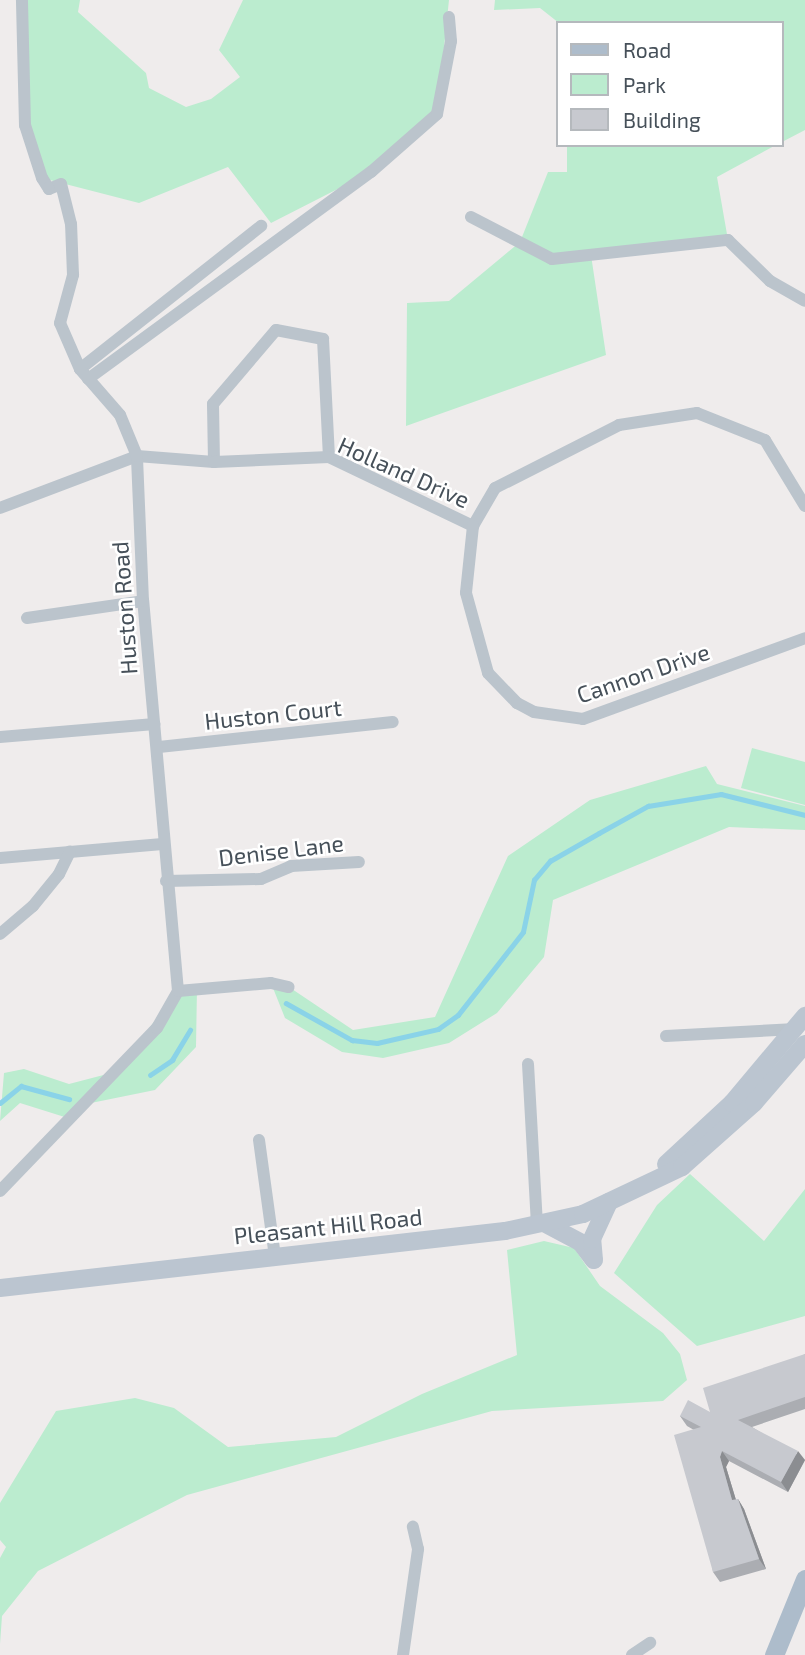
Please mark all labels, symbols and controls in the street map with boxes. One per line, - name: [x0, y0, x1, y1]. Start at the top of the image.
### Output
- legend: [556, 21, 784, 147]
- text: Road: [623, 37, 671, 62]
- text: Park: [623, 72, 666, 97]
- text: Building: [623, 107, 701, 132]
- street label: Holland Drive: [334, 431, 474, 513]
- street label: Huston Road: [106, 540, 142, 676]
- street label: Cannon Drive: [573, 637, 713, 709]
- street label: Huston Court: [203, 693, 343, 735]
- street label: Denise Lane: [217, 829, 345, 871]
- street label: Pleasant Hill Road: [232, 1202, 424, 1250]

